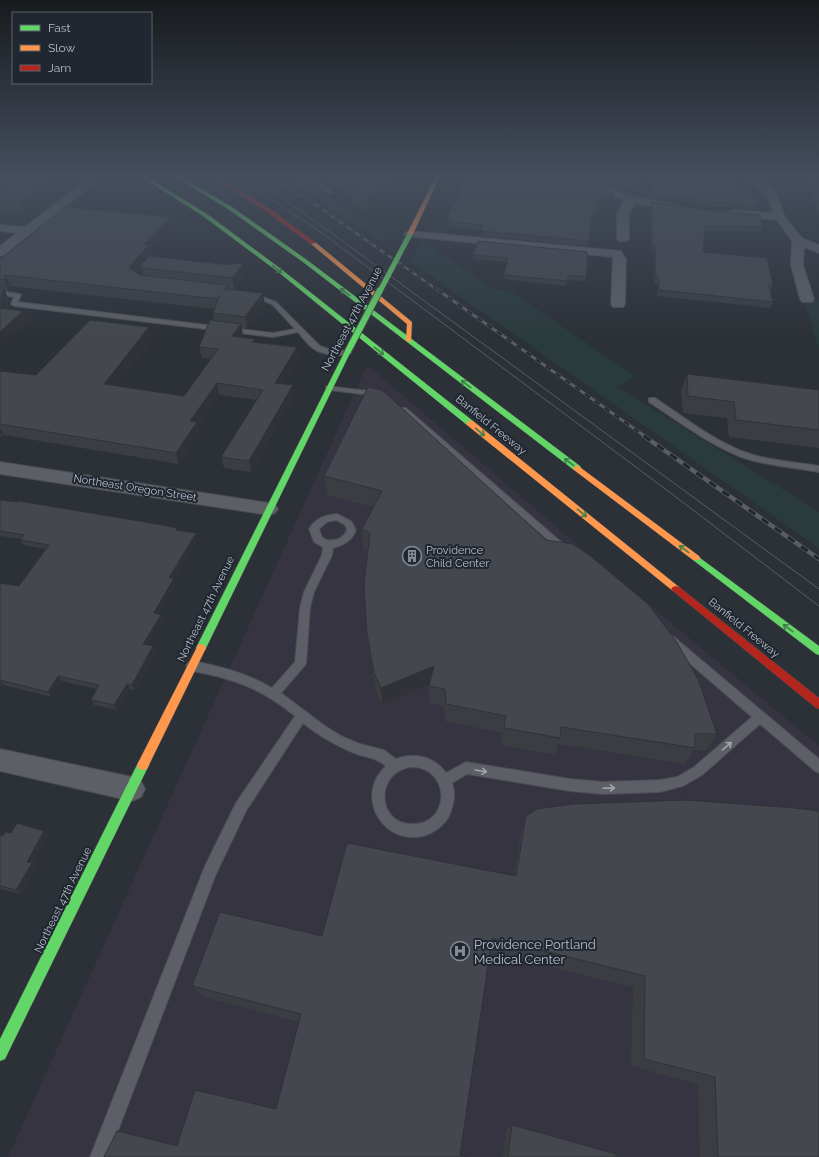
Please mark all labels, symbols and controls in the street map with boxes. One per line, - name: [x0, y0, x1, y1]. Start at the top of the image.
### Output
- legend: [12, 12, 152, 84]
- text: Fast: [48, 21, 71, 35]
- text: Slow: [48, 41, 75, 55]
- text: Jam: [48, 61, 71, 75]
- street label: Northeast 47th Avenue: [319, 264, 385, 373]
- one-way arrow: [272, 265, 283, 274]
- one-way arrow: [340, 288, 351, 297]
- one-way arrow: [373, 346, 384, 355]
- one-way arrow: [460, 380, 471, 388]
- street label: Banfield Freeway: [453, 392, 529, 458]
- one-way arrow: [475, 427, 486, 436]
- one-way arrow: [564, 458, 575, 467]
- street label: Northeast Oregon Street: [72, 472, 198, 504]
- one-way arrow: [576, 509, 587, 518]
- place label: Providence Child Center: [426, 544, 489, 570]
- building icon: Providence Child Center: [401, 545, 423, 567]
- one-way arrow: [679, 545, 690, 554]
- street label: Northeast 47th Avenue: [175, 553, 238, 664]
- street label: Banfield Freeway: [706, 595, 782, 661]
- one-way arrow: [782, 624, 793, 632]
- one-way arrow: [721, 741, 732, 750]
- one-way arrow: [474, 767, 487, 775]
- one-way arrow: [602, 784, 615, 791]
- street label: Northeast 47th Avenue: [32, 844, 95, 955]
- place label: Providence Portland Medical Center: [474, 937, 596, 967]
- hospital icon: Providence Portland Medical Center: [449, 940, 471, 962]

